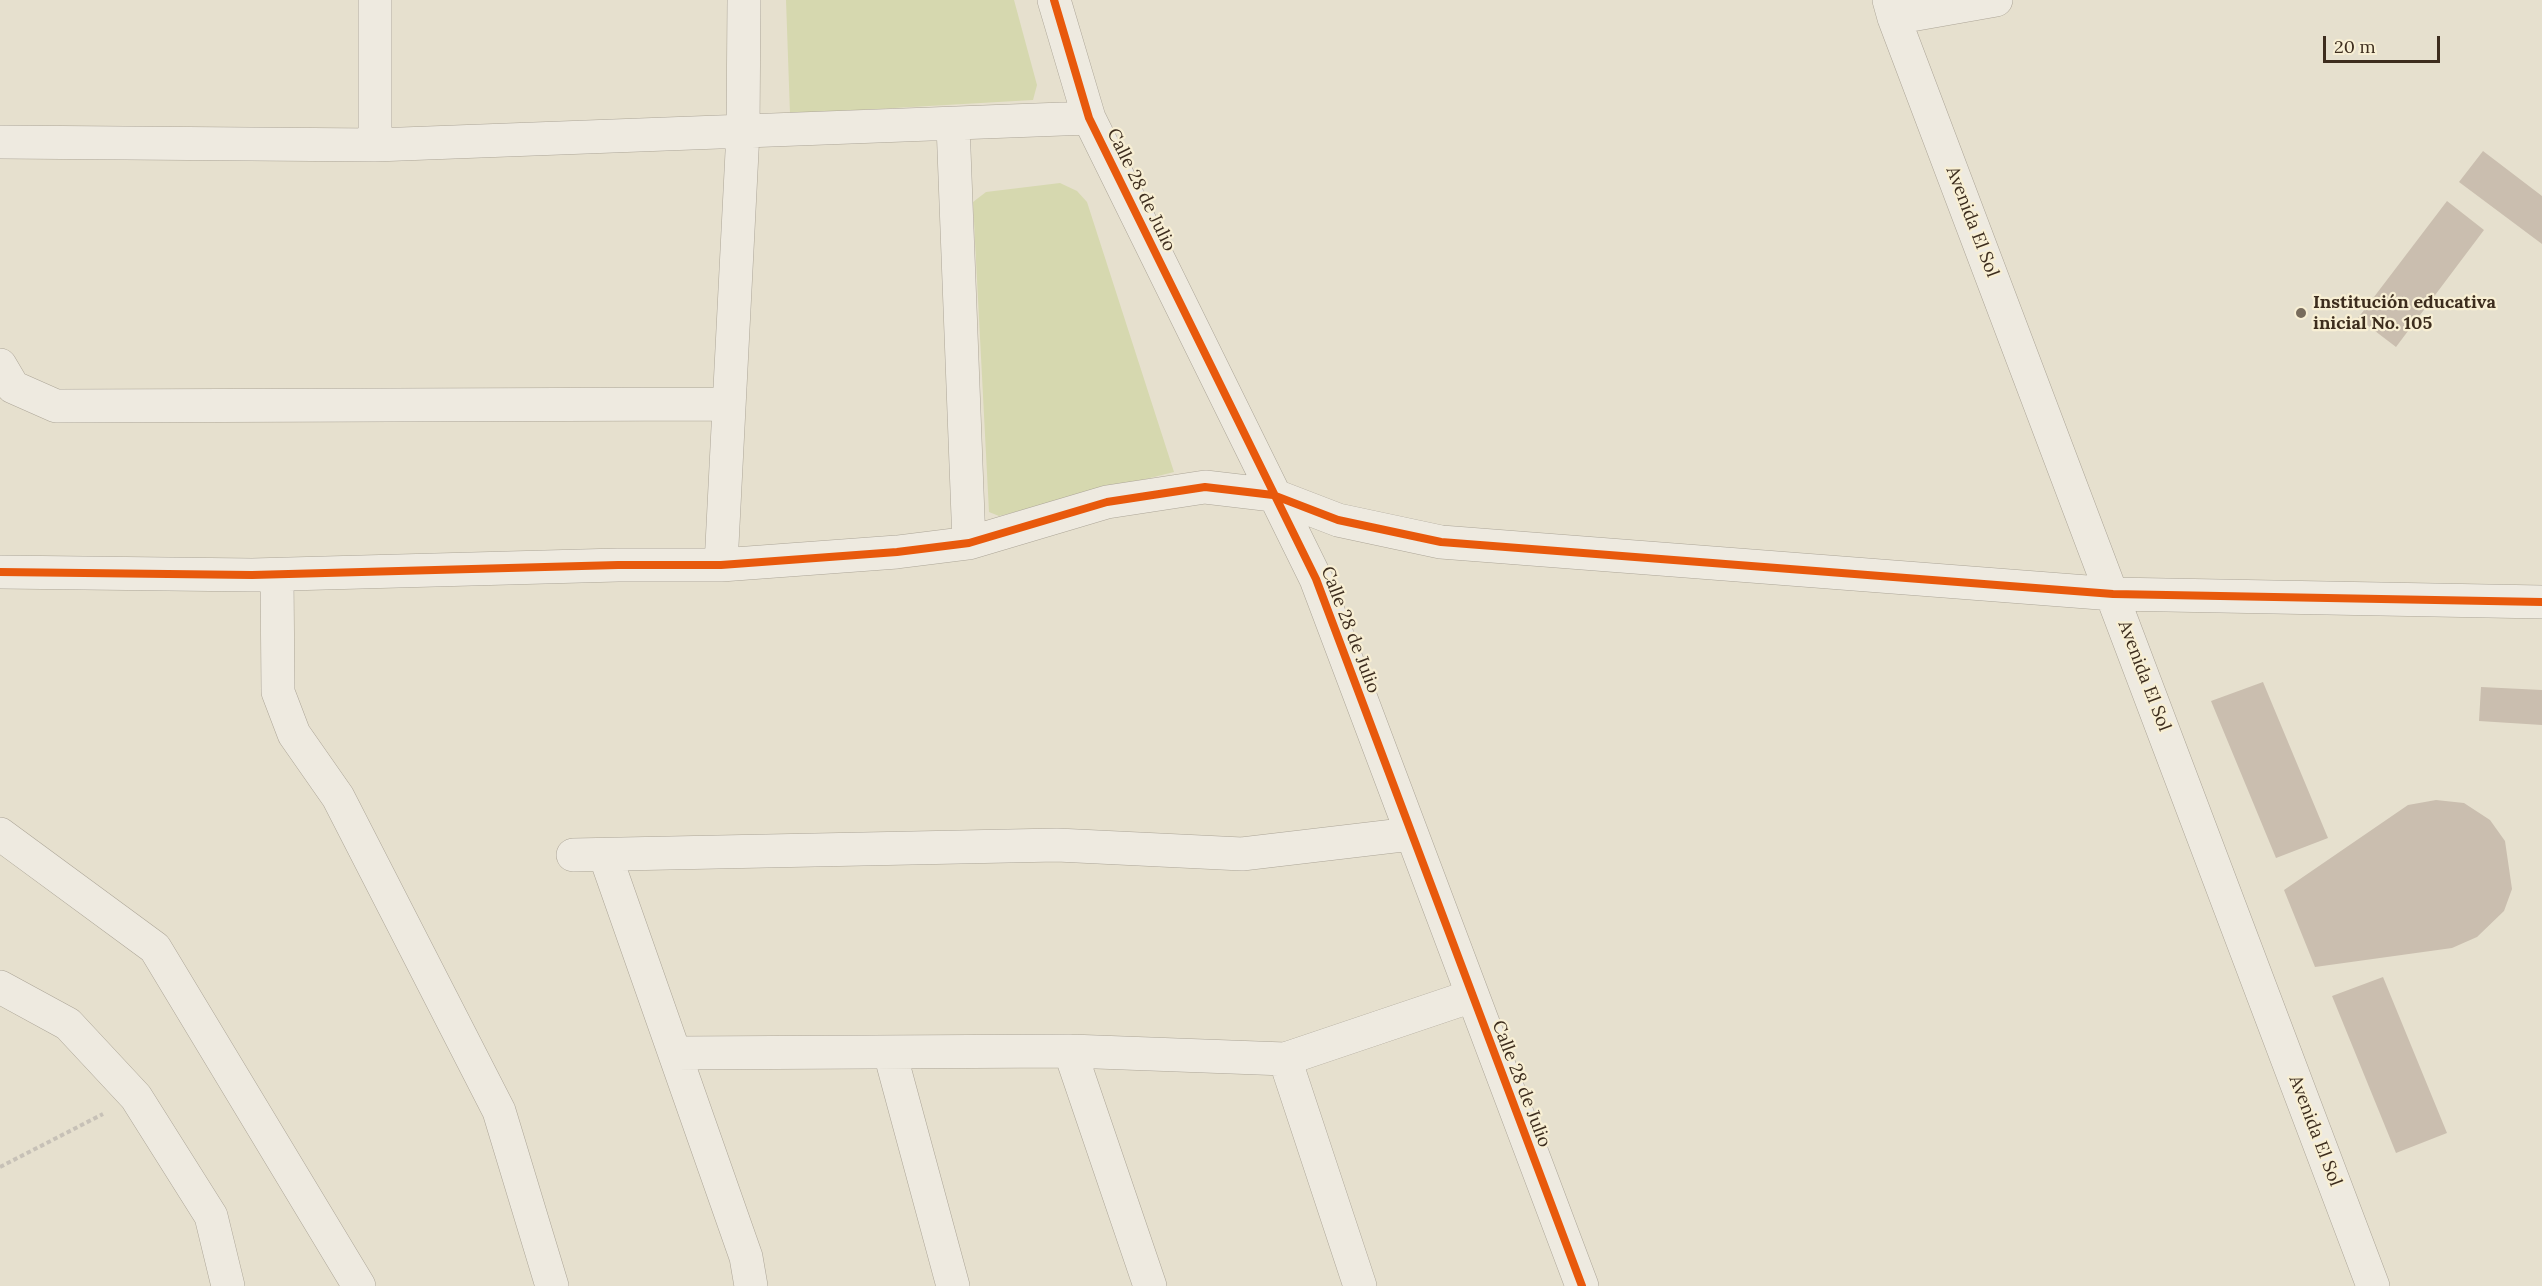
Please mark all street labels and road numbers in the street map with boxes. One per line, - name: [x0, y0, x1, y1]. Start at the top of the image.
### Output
- street label: Calle 28 de Julio: [1102, 125, 1180, 255]
- street label: Avenida El Sol: [1941, 164, 2003, 280]
- street label: Calle 28 de Julio: [1316, 564, 1384, 696]
- street label: Avenida El Sol: [2113, 618, 2175, 734]
- street label: Calle 28 de Julio: [1487, 1018, 1555, 1150]
- street label: Avenida El Sol: [2284, 1073, 2346, 1189]

